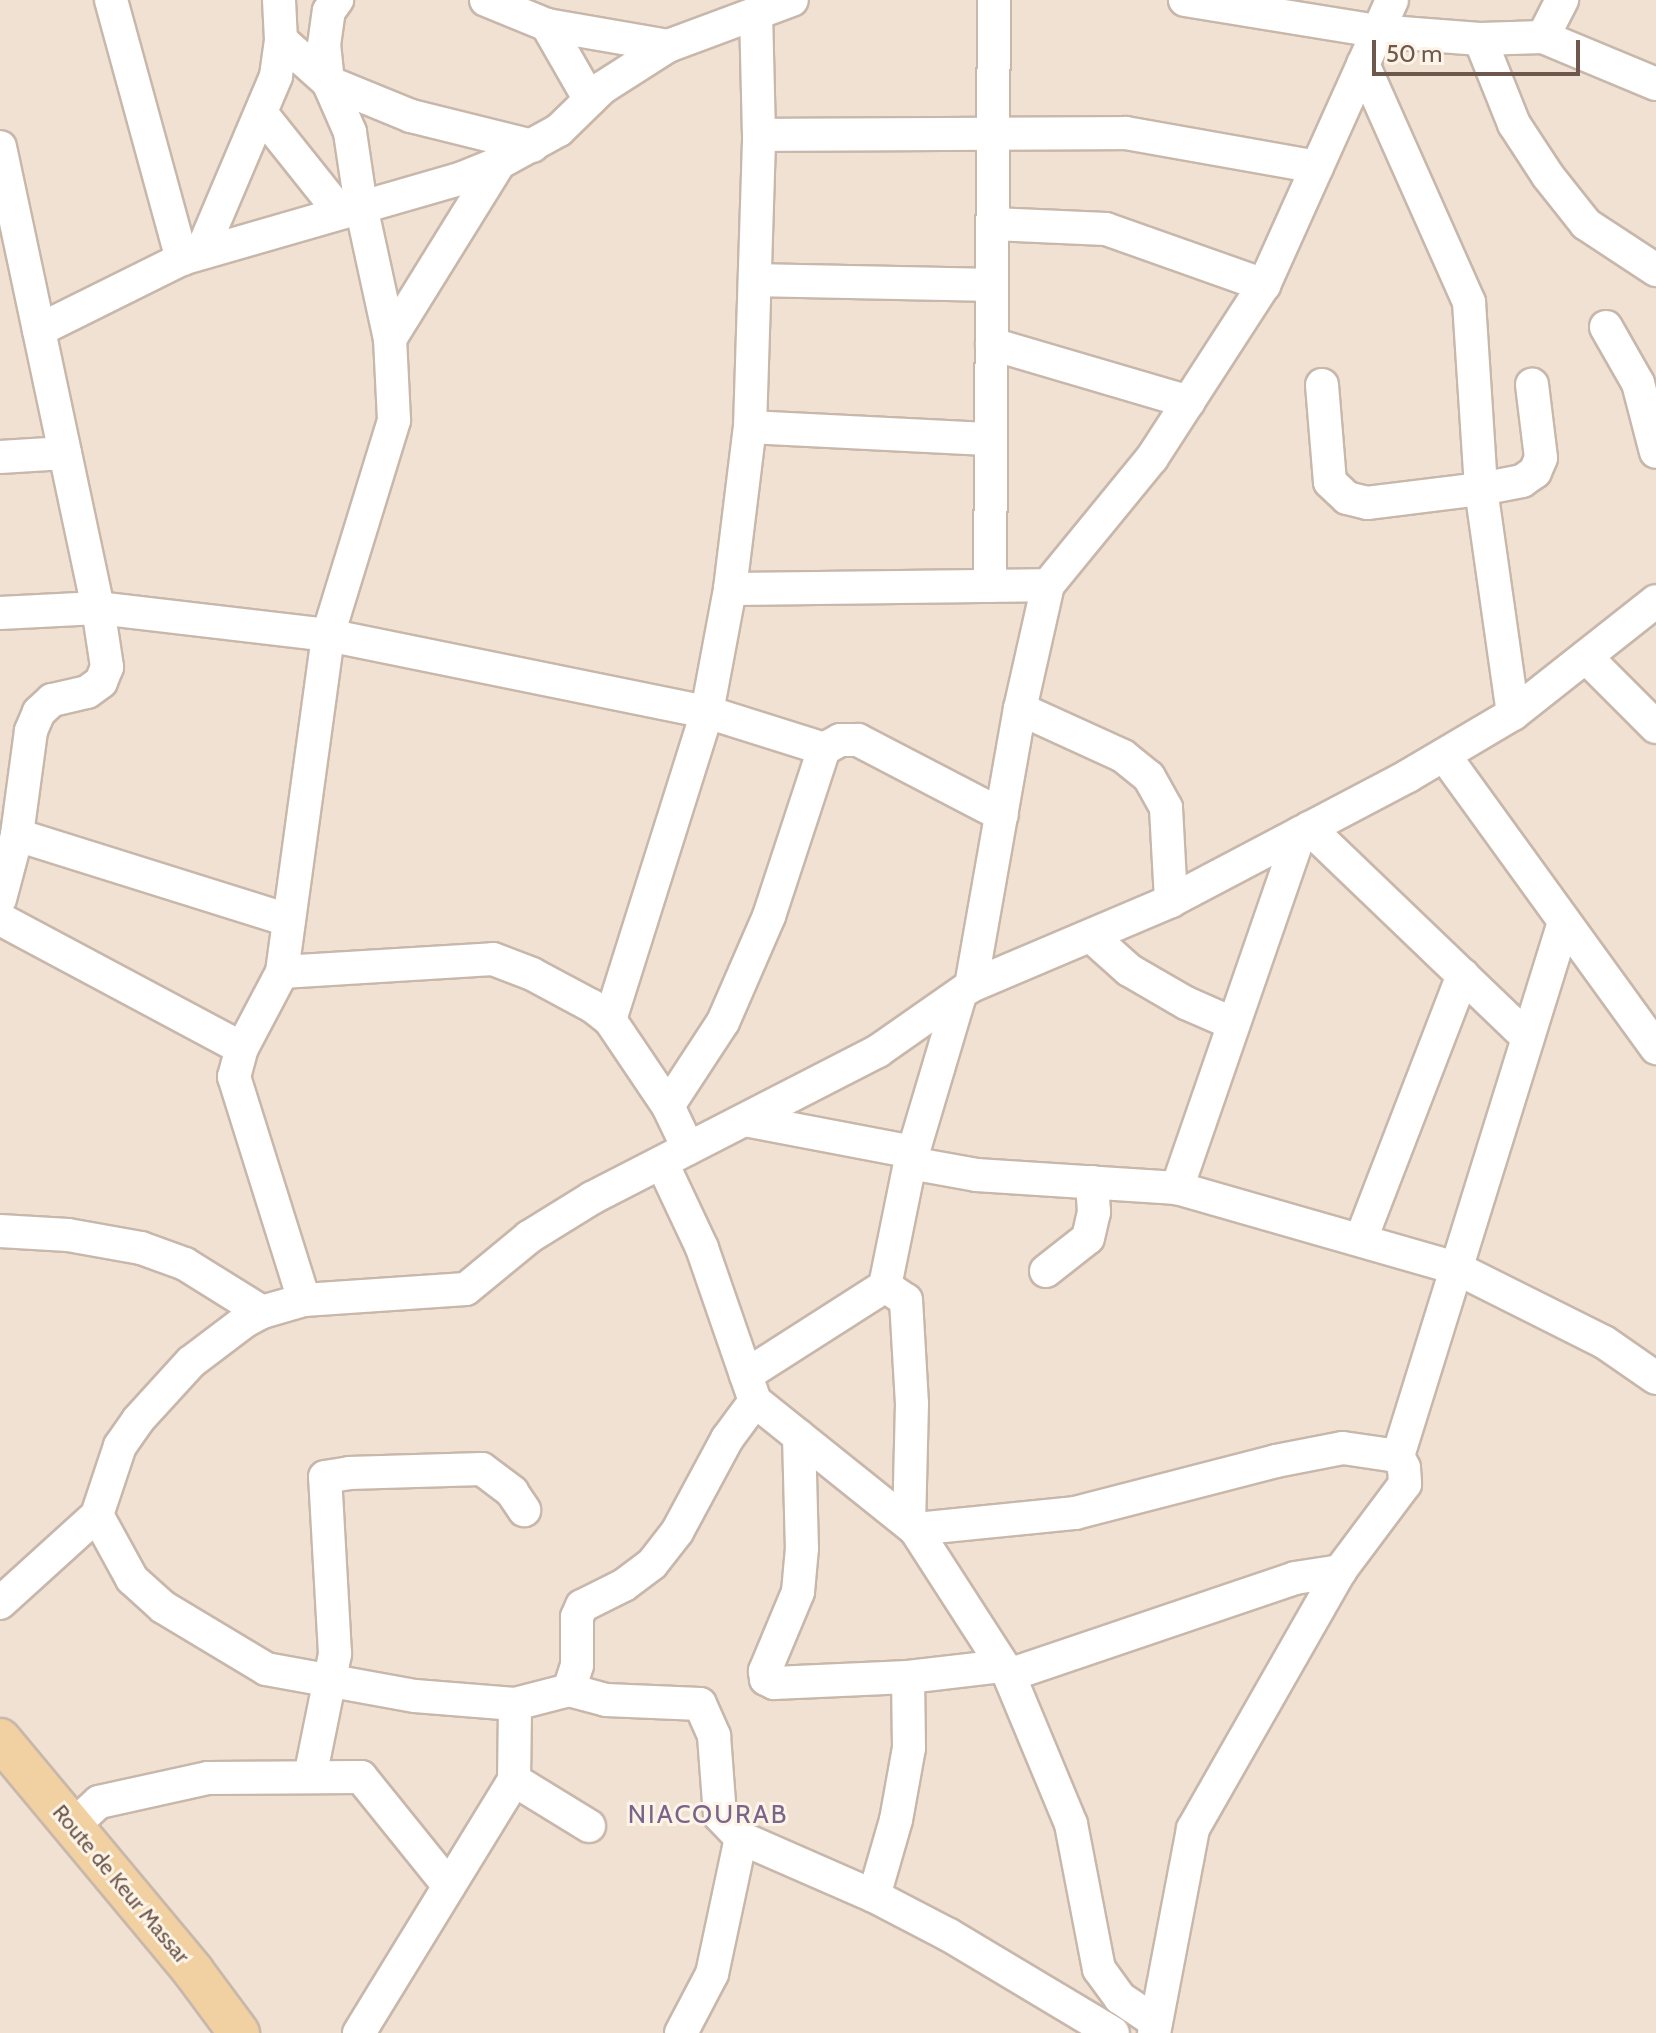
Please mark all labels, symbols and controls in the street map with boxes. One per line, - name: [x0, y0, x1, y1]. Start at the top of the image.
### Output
- scale bar: [1376, 24, 1584, 74]
- text: 50 m: [1386, 39, 1442, 68]
- street label: Route de Keur Massar: [47, 1799, 195, 1969]
- district label: NIACOURAB: [628, 1799, 788, 1831]

